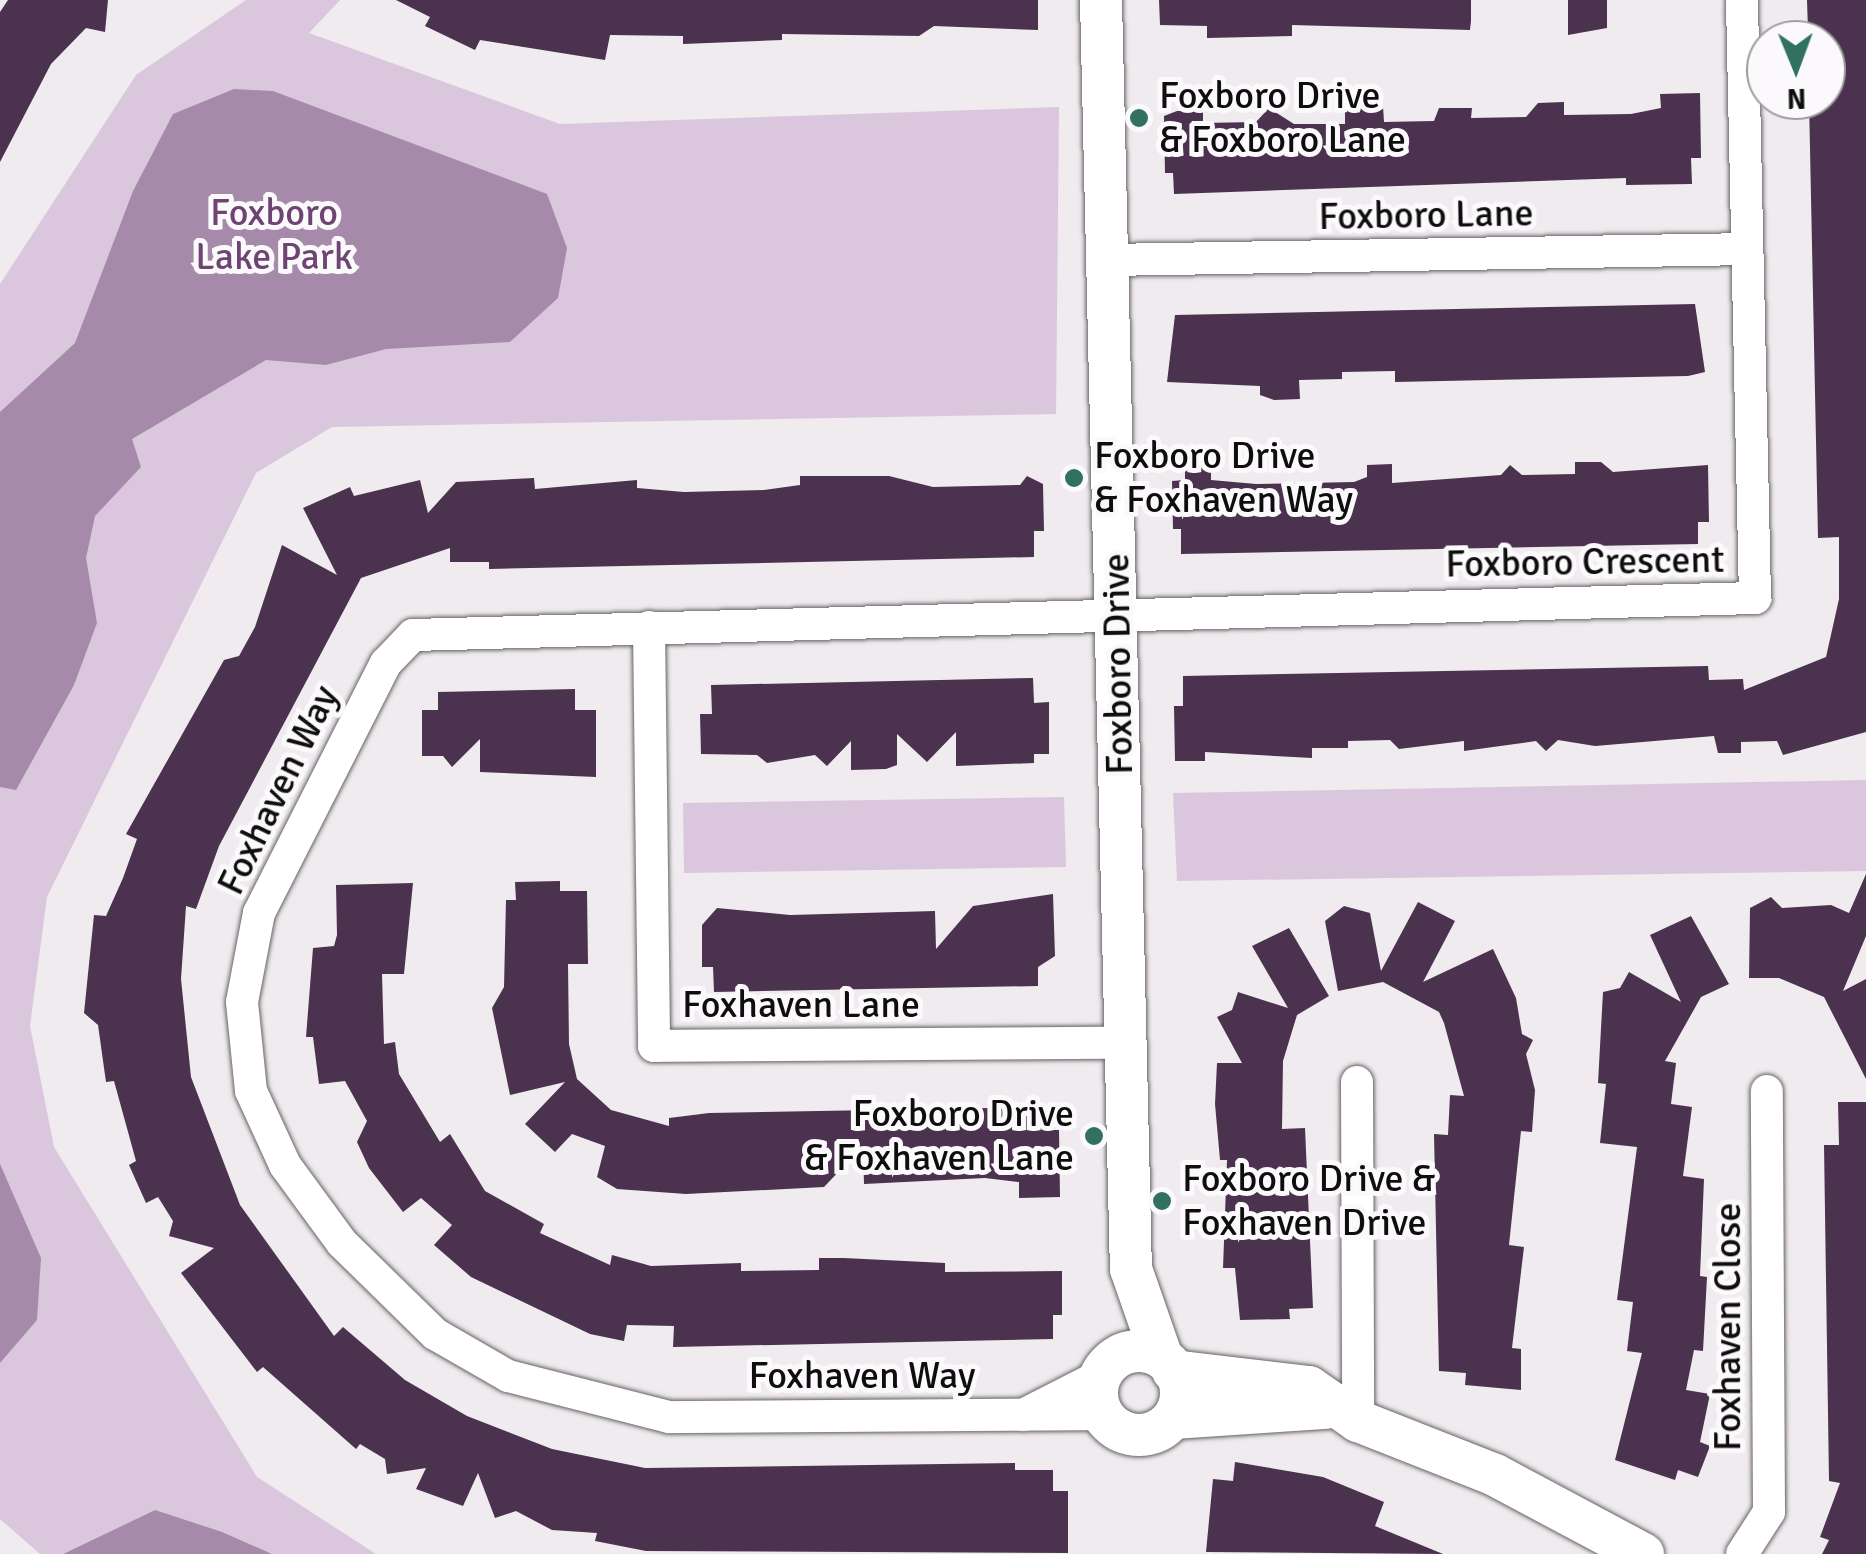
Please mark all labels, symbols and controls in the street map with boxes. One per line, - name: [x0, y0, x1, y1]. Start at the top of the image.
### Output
- north arrow: [1746, 20, 1846, 120]
- place label: Foxboro Drive & Foxboro Lane: [1159, 73, 1406, 162]
- text: N: [1786, 81, 1807, 115]
- marker: Foxboro Drive & Foxboro Lane: [1128, 107, 1150, 129]
- park label: Foxboro Lake Park: [195, 190, 353, 280]
- street label: Foxboro Lane: [1318, 190, 1534, 240]
- place label: Foxboro Drive & Foxhaven Way: [1094, 433, 1353, 522]
- marker: Foxboro Drive & Foxhaven Way: [1063, 467, 1085, 489]
- street label: Foxboro Crescent: [1445, 537, 1725, 587]
- street label: Foxboro Drive: [1093, 553, 1143, 775]
- street label: Foxhaven Way: [208, 678, 348, 902]
- street label: Foxhaven Lane: [682, 982, 920, 1028]
- place label: Foxboro Drive & Foxhaven Lane: [804, 1091, 1074, 1180]
- marker: Foxboro Drive & Foxhaven Lane: [1083, 1125, 1105, 1147]
- place label: Foxboro Drive & Foxhaven Drive: [1182, 1156, 1435, 1246]
- marker: Foxboro Drive & Foxhaven Drive: [1151, 1190, 1173, 1212]
- street label: Foxhaven Close: [1705, 1203, 1751, 1451]
- street label: Foxhaven Way: [748, 1353, 976, 1399]

